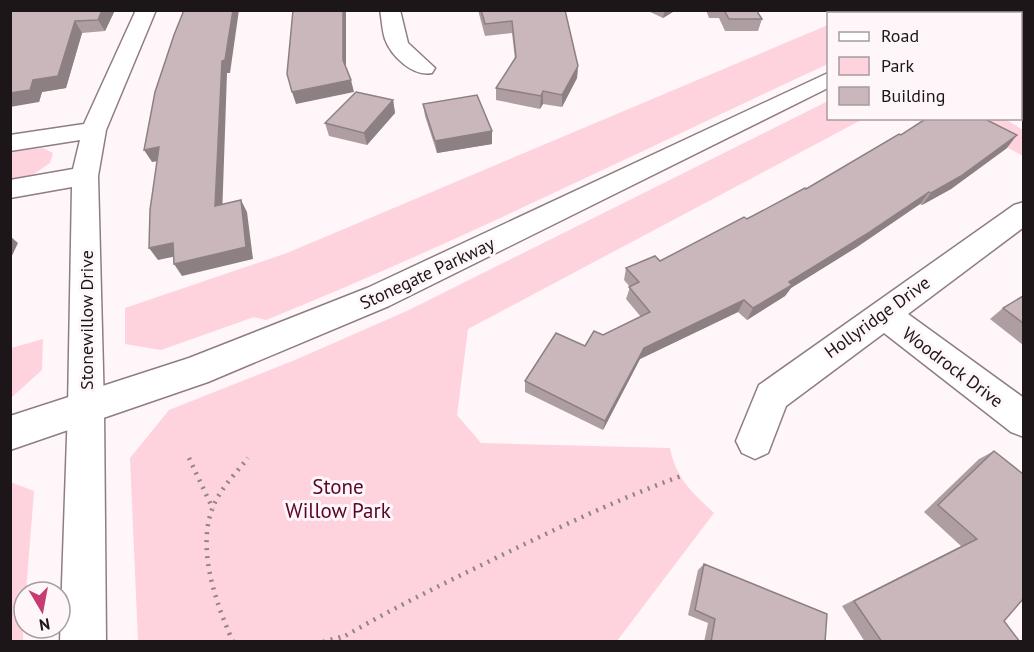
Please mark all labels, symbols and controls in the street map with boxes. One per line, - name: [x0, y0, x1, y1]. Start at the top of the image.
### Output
- legend: [827, 12, 1022, 120]
- text: Road: [881, 24, 919, 47]
- text: Park: [881, 54, 914, 77]
- text: Building: [881, 84, 945, 107]
- street label: Stonegate Parkway: [356, 231, 499, 314]
- street label: Stonewillow Drive: [75, 250, 98, 390]
- street label: Hollyridge Drive: [820, 271, 934, 363]
- street label: Woodrock Drive: [898, 322, 1008, 412]
- park label: Stone Willow Park: [285, 473, 391, 524]
- north arrow: [12, 580, 72, 640]
- text: N: [38, 614, 52, 636]

